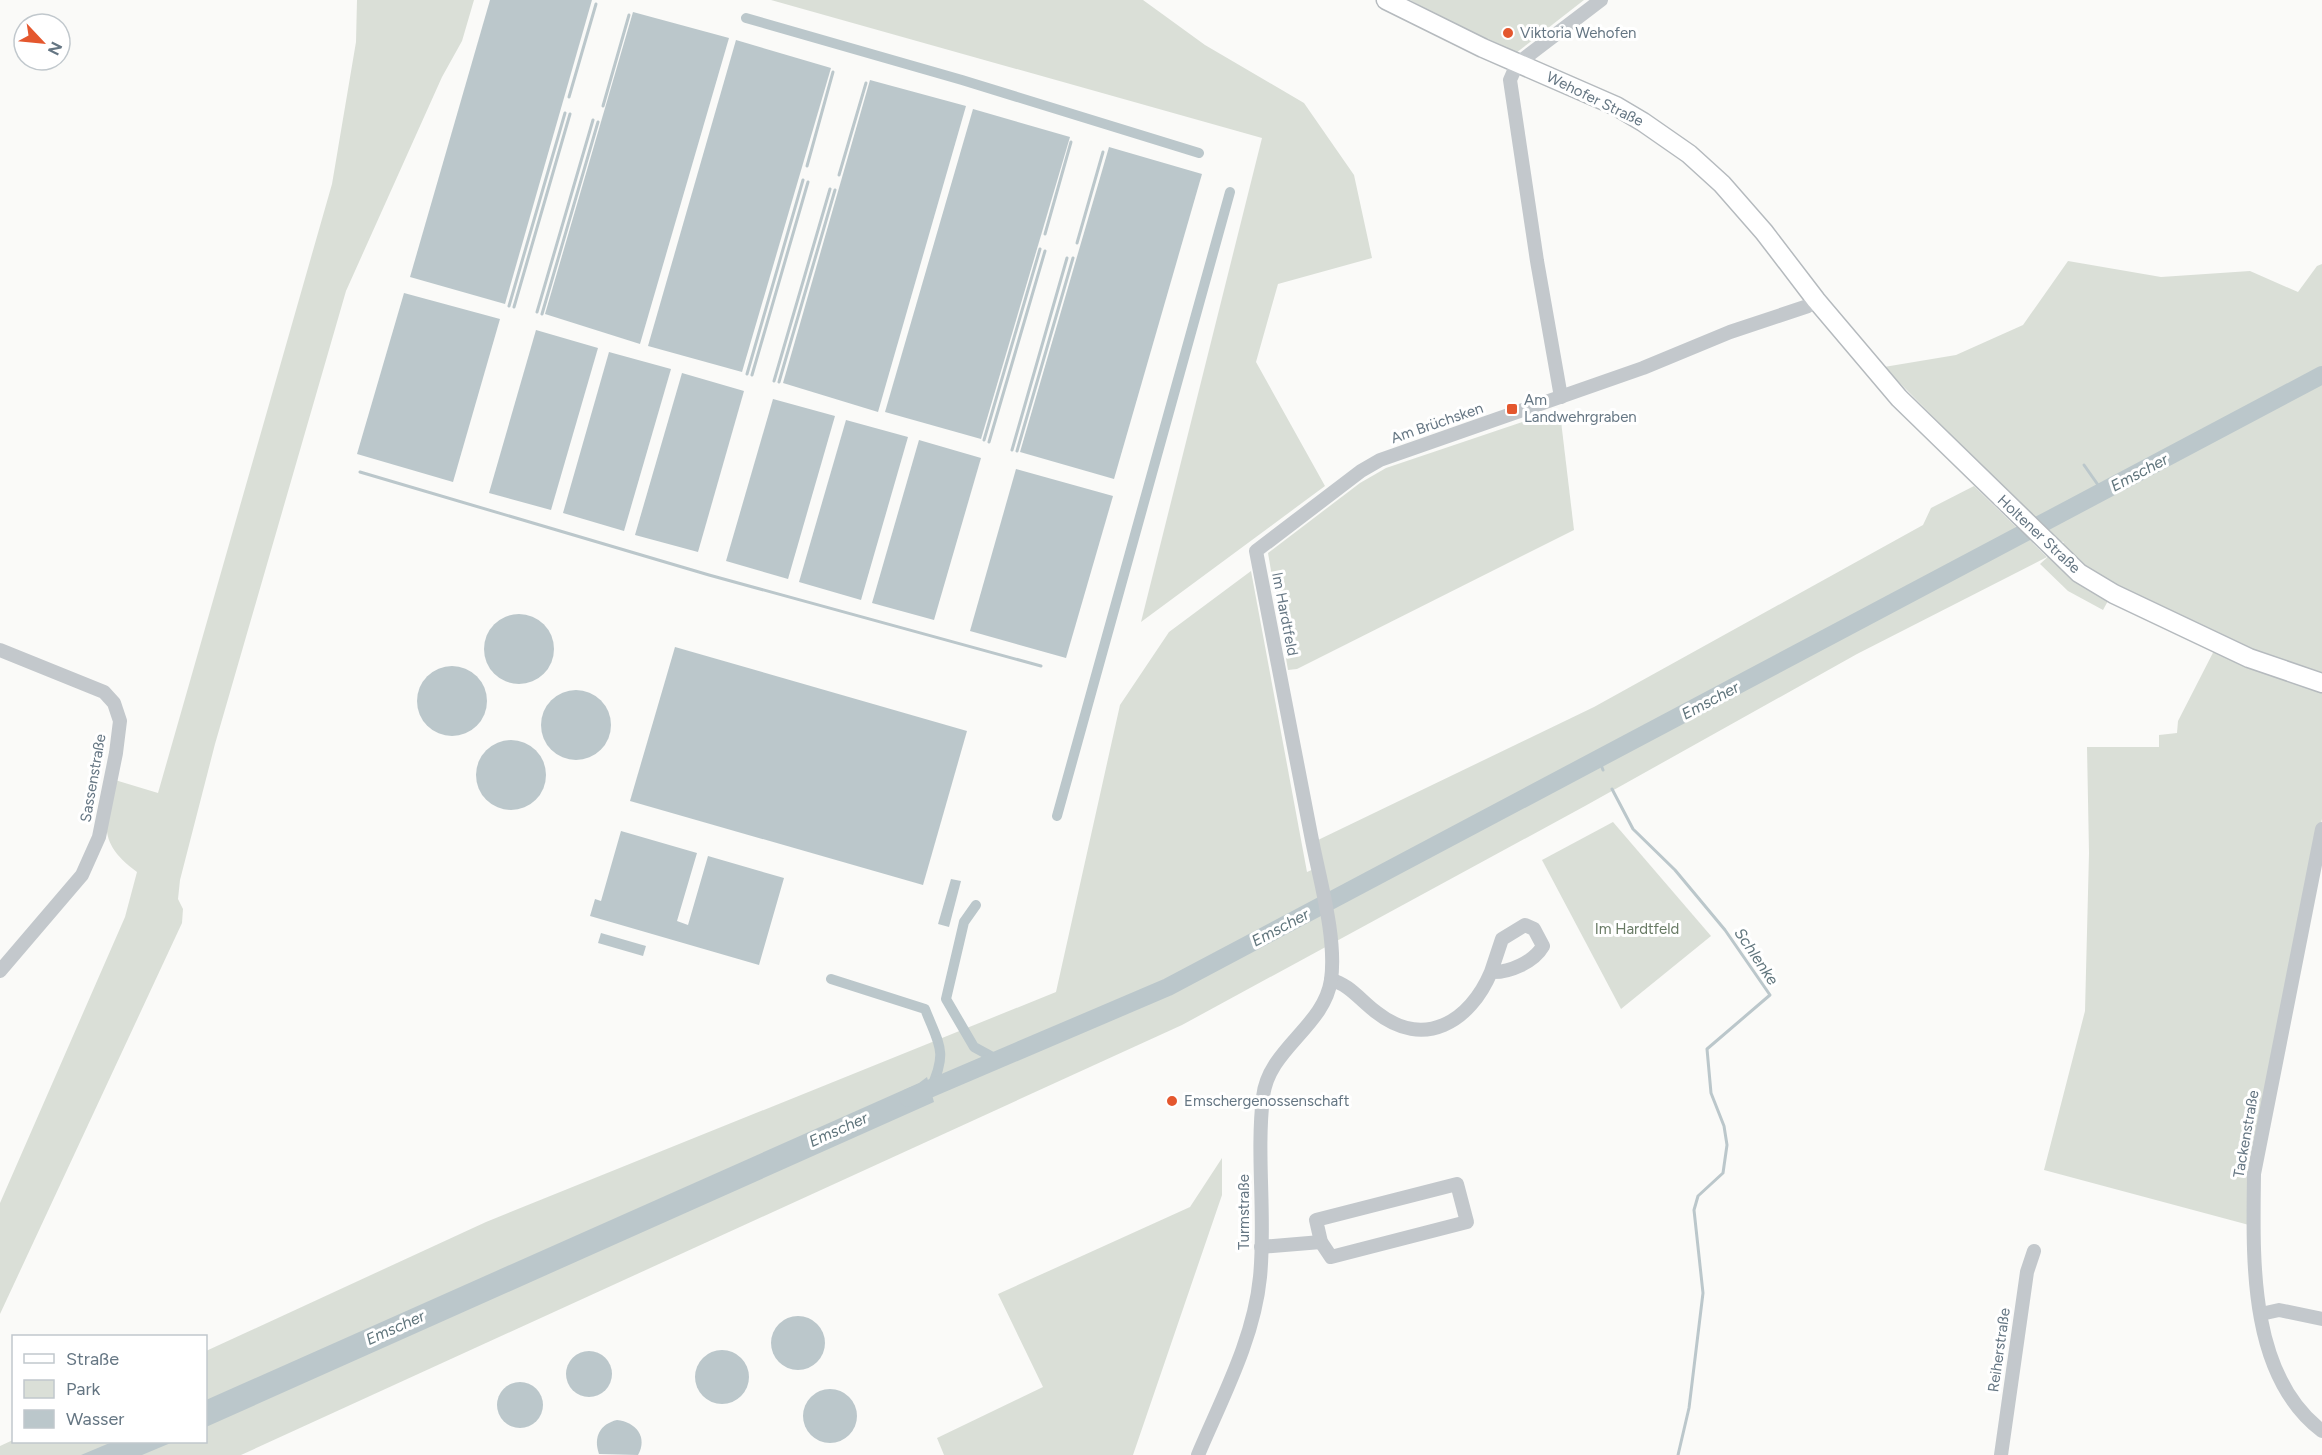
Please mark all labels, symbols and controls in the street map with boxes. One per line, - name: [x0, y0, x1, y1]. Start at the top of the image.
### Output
- north arrow: [12, 12, 72, 72]
- place label: Viktoria Wehofen: [1520, 24, 1636, 42]
- marker: Viktoria Wehofen: [1501, 26, 1515, 40]
- text: N: [44, 39, 66, 58]
- street label: Wehofer Straße: [1544, 68, 1646, 130]
- place label: Am Landwehrgraben: [1524, 391, 1637, 426]
- street label: Am Brüchsken: [1389, 399, 1485, 447]
- marker: Am Landwehrgraben: [1505, 402, 1519, 416]
- water label: Emscher: [2107, 449, 2172, 495]
- street label: Holtener Straße: [1994, 491, 2084, 577]
- street label: Im Hardtfeld: [1268, 571, 1302, 657]
- water label: Emscher: [1678, 677, 1743, 723]
- street label: Sassenstraße: [76, 732, 110, 824]
- water label: Emscher: [1248, 904, 1313, 950]
- park label: Im Hardtfeld: [1595, 920, 1679, 938]
- water label: Schlenke: [1731, 924, 1783, 989]
- street label: Tackenstraße: [2229, 1089, 2263, 1179]
- place label: Emschergenossenschaft: [1184, 1092, 1350, 1110]
- marker: Emschergenossenschaft: [1165, 1094, 1179, 1108]
- water label: Emscher: [806, 1108, 871, 1151]
- street label: Turmstraße: [1235, 1174, 1253, 1250]
- water label: Emscher: [363, 1306, 428, 1349]
- street label: Reiherstraße: [1984, 1307, 2014, 1393]
- legend: [12, 1335, 207, 1443]
- text: Straße: [66, 1348, 119, 1370]
- text: Park: [66, 1378, 101, 1400]
- text: Wasser: [66, 1408, 124, 1430]

